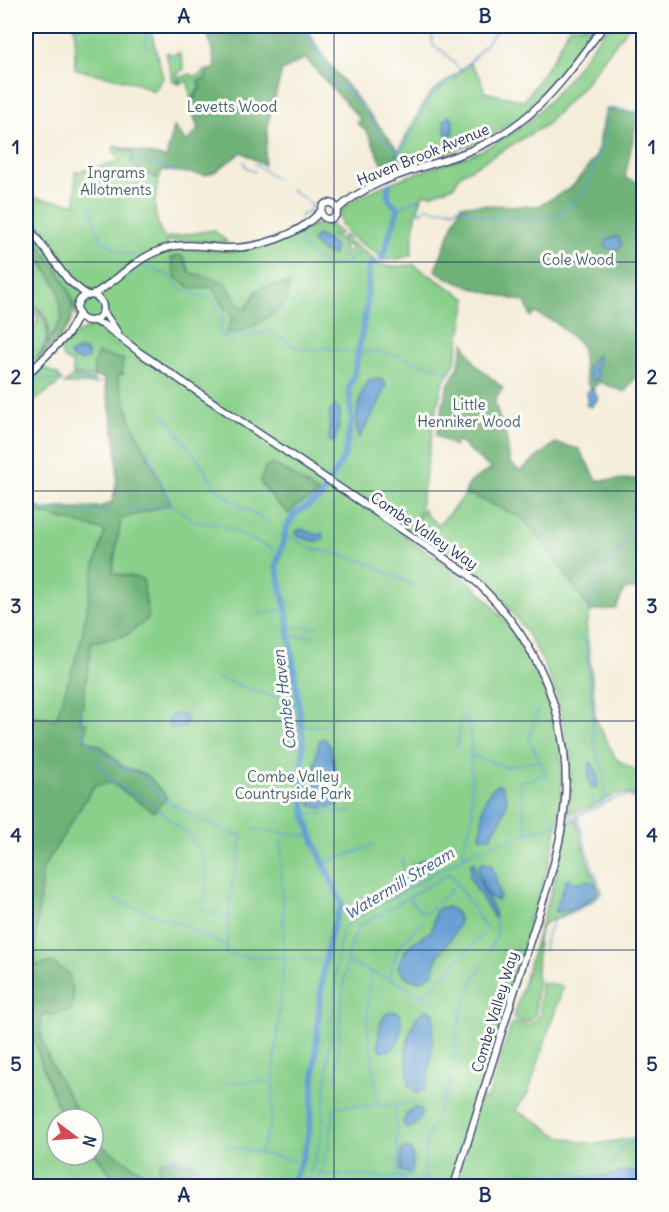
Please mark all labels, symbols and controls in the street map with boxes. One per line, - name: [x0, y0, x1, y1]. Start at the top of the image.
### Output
- text: A: [178, 3, 191, 28]
- text: B: [478, 3, 492, 28]
- park label: Levetts Wood: [187, 97, 277, 116]
- street label: Haven Brook Avenue: [354, 119, 492, 190]
- text: 1: [12, 134, 20, 159]
- text: 1: [648, 134, 656, 159]
- park label: Ingrams Allotments: [80, 163, 152, 199]
- park label: Cole Wood: [542, 250, 614, 269]
- text: 2: [11, 364, 22, 389]
- text: 2: [647, 364, 658, 389]
- park label: Little Henniker Wood: [417, 395, 521, 431]
- street label: Combe Valley Way: [367, 488, 482, 574]
- text: 3: [10, 593, 22, 618]
- text: 3: [646, 593, 658, 618]
- water label: Combe Haven: [268, 648, 300, 751]
- park label: Combe Valley Countryside Park: [235, 767, 352, 803]
- text: 4: [10, 822, 22, 847]
- text: 4: [646, 822, 658, 847]
- water label: Watermill Stream: [341, 842, 458, 923]
- street label: Combe Valley Way: [467, 949, 522, 1075]
- text: 5: [10, 1051, 22, 1076]
- text: 5: [646, 1051, 658, 1076]
- north arrow: [45, 1107, 105, 1167]
- text: N: [78, 1133, 101, 1149]
- text: A: [178, 1182, 191, 1207]
- text: B: [478, 1182, 492, 1207]

